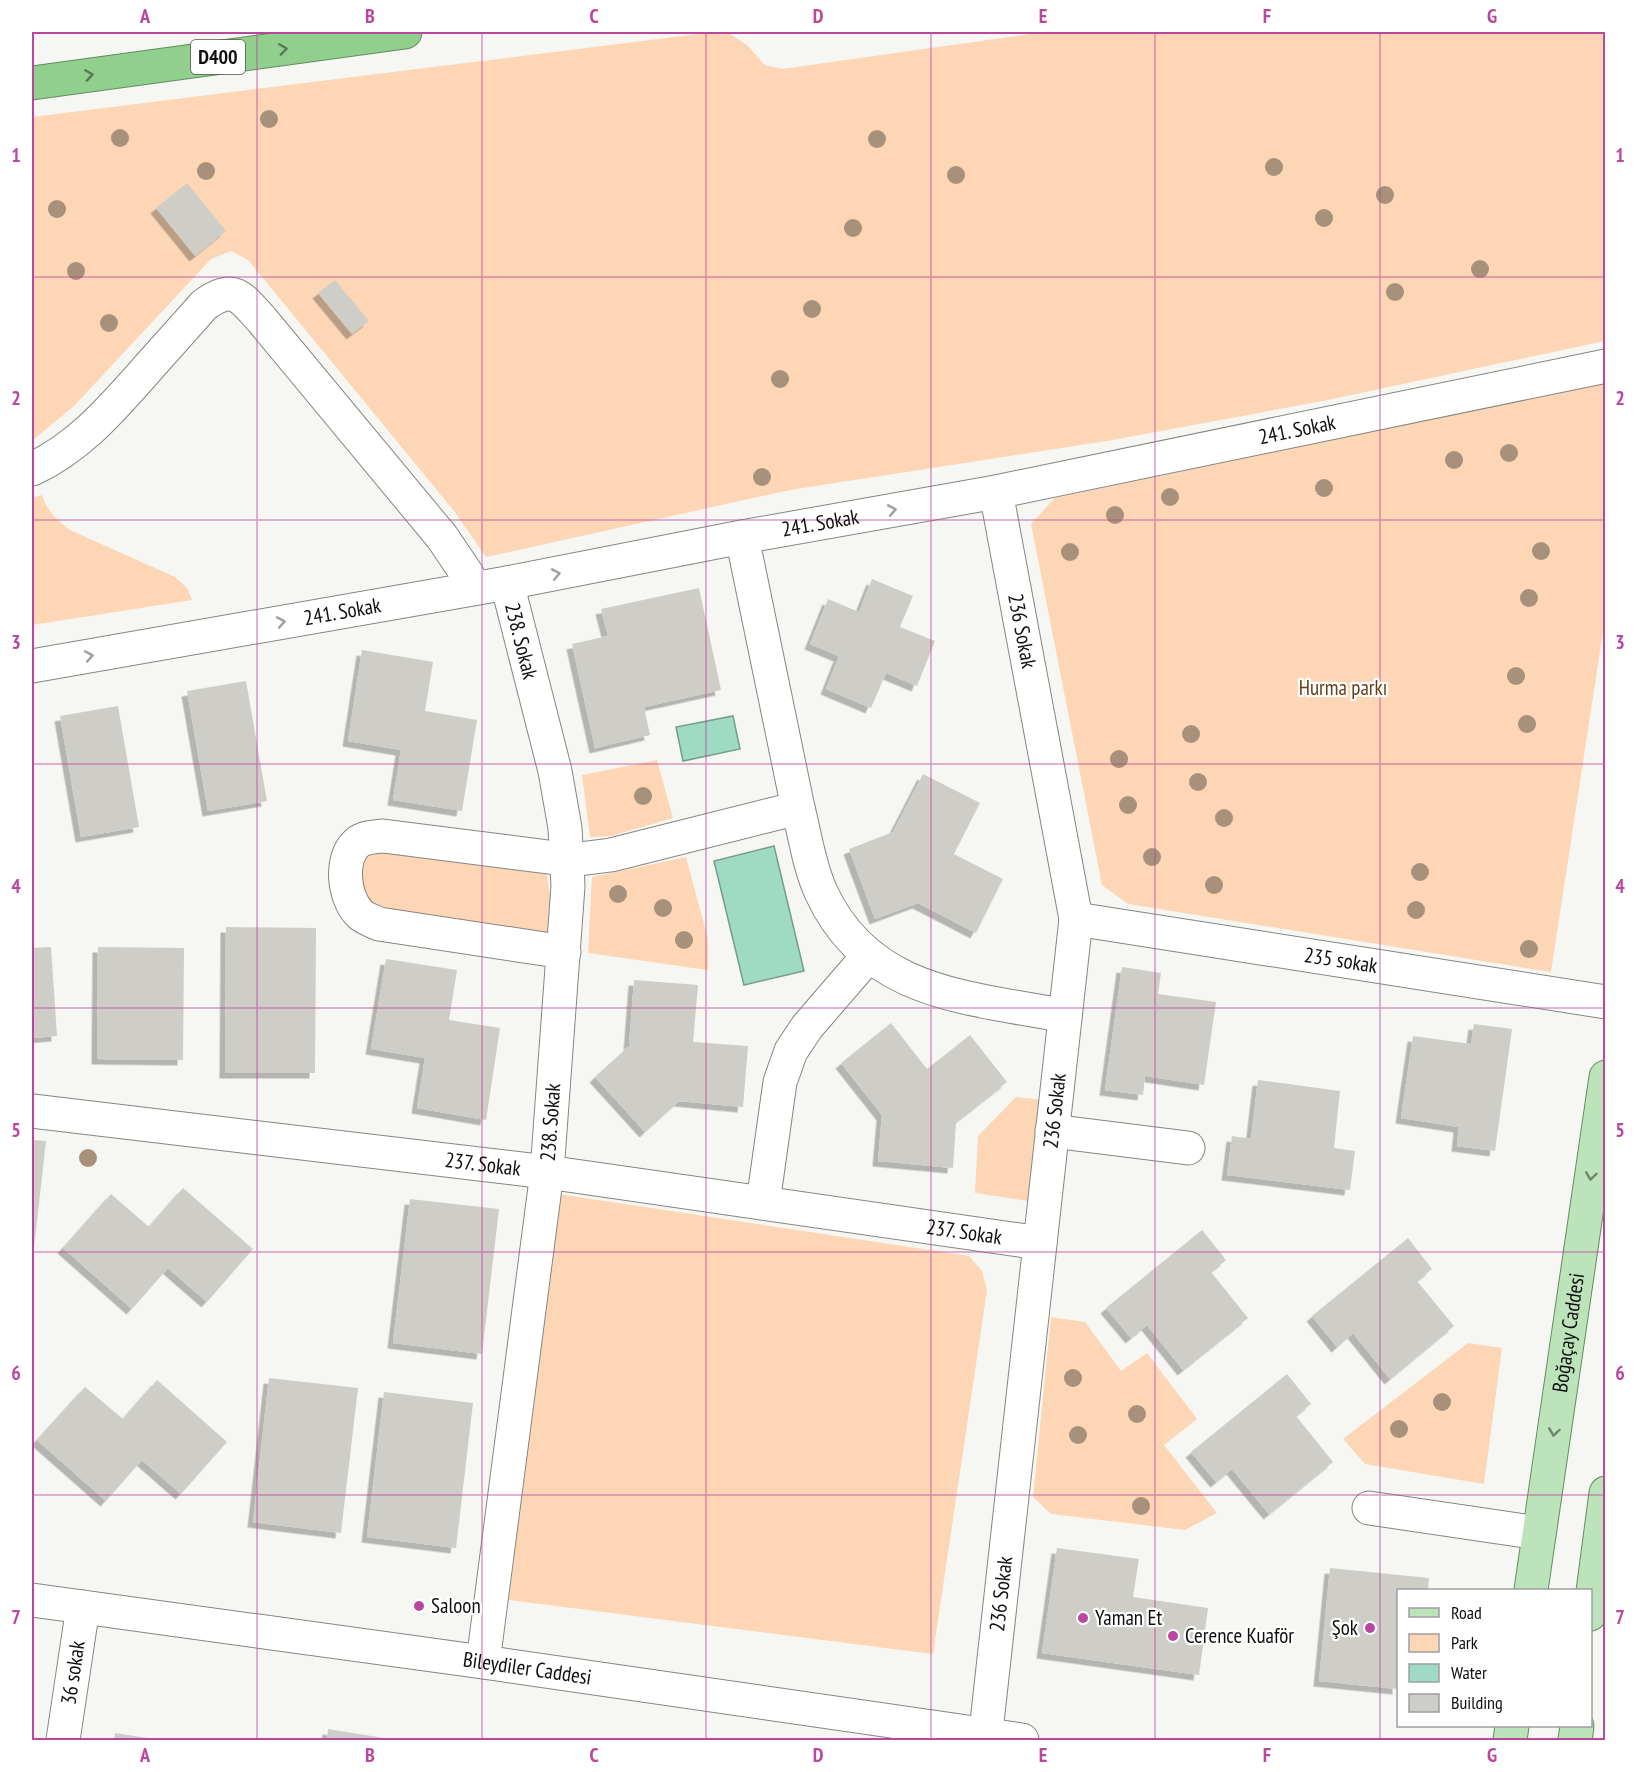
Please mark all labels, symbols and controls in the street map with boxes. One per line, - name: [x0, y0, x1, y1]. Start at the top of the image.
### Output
- text: A: [139, 3, 151, 29]
- text: B: [365, 3, 375, 29]
- text: C: [589, 3, 599, 29]
- text: D: [813, 3, 824, 29]
- text: E: [1039, 3, 1047, 29]
- text: F: [1263, 3, 1271, 29]
- text: G: [1487, 3, 1497, 29]
- road number: D400: [191, 40, 245, 74]
- one-way arrow: [278, 43, 287, 55]
- one-way arrow: [85, 70, 94, 82]
- text: 1: [11, 142, 21, 168]
- text: 1: [1615, 142, 1625, 168]
- text: 2: [11, 385, 21, 411]
- text: 2: [1615, 385, 1625, 411]
- street label: 241. Sokak: [1256, 408, 1338, 450]
- street label: 241. Sokak: [779, 503, 861, 543]
- one-way arrow: [887, 504, 897, 517]
- one-way arrow: [551, 568, 561, 581]
- street label: 241. Sokak: [301, 591, 383, 631]
- street label: 236 Sokak: [1002, 591, 1043, 671]
- street label: 238. Sokak: [499, 600, 544, 682]
- one-way arrow: [276, 616, 286, 629]
- text: 3: [11, 629, 21, 655]
- text: 3: [1615, 629, 1625, 655]
- one-way arrow: [84, 650, 94, 662]
- park label: Hurma parkı: [1299, 674, 1387, 701]
- text: 4: [11, 873, 21, 899]
- text: 4: [1615, 873, 1625, 899]
- street label: 235 sokak: [1302, 941, 1379, 979]
- street label: 236 Sokak: [1037, 1072, 1072, 1150]
- street label: 238. Sokak: [534, 1082, 566, 1162]
- text: 5: [11, 1117, 21, 1143]
- text: 5: [1615, 1117, 1625, 1143]
- street label: 237. Sokak: [444, 1146, 522, 1182]
- one-way arrow: [1586, 1172, 1598, 1181]
- street label: 237. Sokak: [925, 1213, 1004, 1250]
- street label: Boğaçay Caddesi: [1546, 1271, 1590, 1394]
- text: 6: [11, 1360, 21, 1386]
- text: 6: [1615, 1360, 1625, 1386]
- one-way arrow: [1549, 1427, 1561, 1436]
- street label: 236 Sokak: [983, 1555, 1018, 1633]
- legend: [1397, 1589, 1592, 1727]
- place label: Saloon: [431, 1592, 481, 1619]
- marker: Saloon: [412, 1599, 426, 1613]
- text: Road: [1451, 1601, 1482, 1624]
- text: 7: [11, 1604, 21, 1630]
- place label: Yaman Et: [1095, 1604, 1162, 1631]
- text: 7: [1615, 1604, 1625, 1630]
- marker: Yaman Et: [1076, 1611, 1090, 1625]
- place label: Şok: [1332, 1614, 1358, 1641]
- marker: Şok: [1363, 1621, 1377, 1635]
- place label: Cerence Kuaför: [1185, 1622, 1294, 1649]
- marker: Cerence Kuaför: [1166, 1629, 1180, 1643]
- text: Park: [1451, 1631, 1478, 1654]
- street label: 36 sokak: [54, 1639, 91, 1706]
- street label: Bileydiler Caddesi: [461, 1645, 593, 1691]
- text: Water: [1451, 1661, 1487, 1684]
- text: Building: [1451, 1691, 1503, 1714]
- text: A: [139, 1742, 151, 1768]
- text: B: [365, 1742, 375, 1768]
- text: C: [589, 1742, 599, 1768]
- text: D: [813, 1742, 824, 1768]
- text: E: [1039, 1742, 1047, 1768]
- text: F: [1263, 1742, 1271, 1768]
- text: G: [1487, 1742, 1497, 1768]

